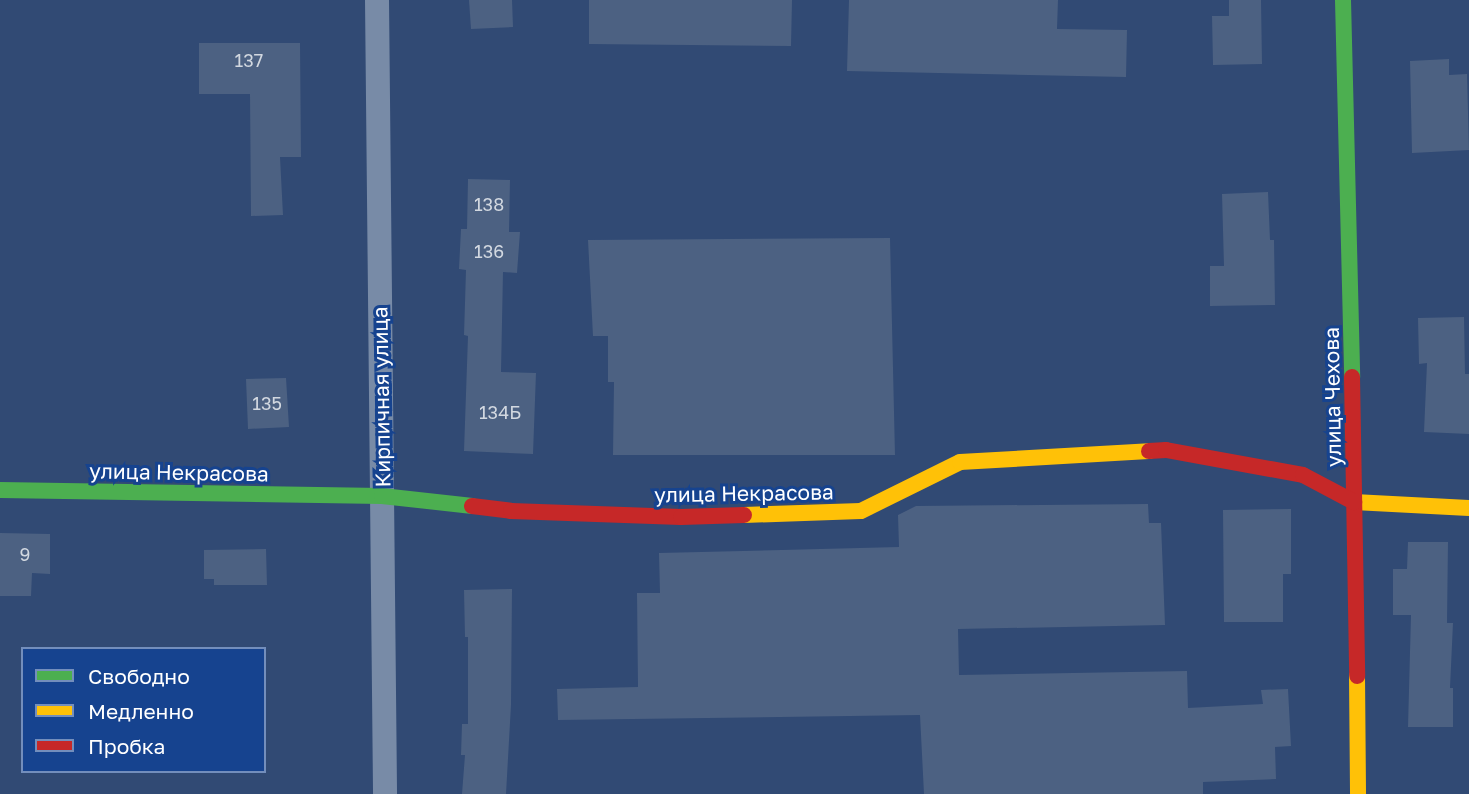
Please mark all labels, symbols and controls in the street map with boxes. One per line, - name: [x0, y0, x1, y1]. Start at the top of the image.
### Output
- house number: 137: [235, 49, 263, 71]
- house number: 138: [474, 193, 504, 215]
- house number: 136: [474, 240, 504, 262]
- street label: Кирпичная улица: [367, 306, 395, 488]
- street label: улица Чехова: [1318, 327, 1346, 467]
- house number: 135: [252, 392, 282, 414]
- house number: 134Б: [479, 401, 521, 423]
- street label: улица Некрасова: [89, 458, 269, 486]
- street label: улица Некрасова: [654, 479, 834, 507]
- house number: 9: [20, 543, 30, 565]
- legend: [21, 647, 266, 773]
- text: Свободно: [88, 663, 190, 689]
- text: Медленно: [88, 698, 194, 724]
- text: Пробка: [88, 733, 166, 759]

